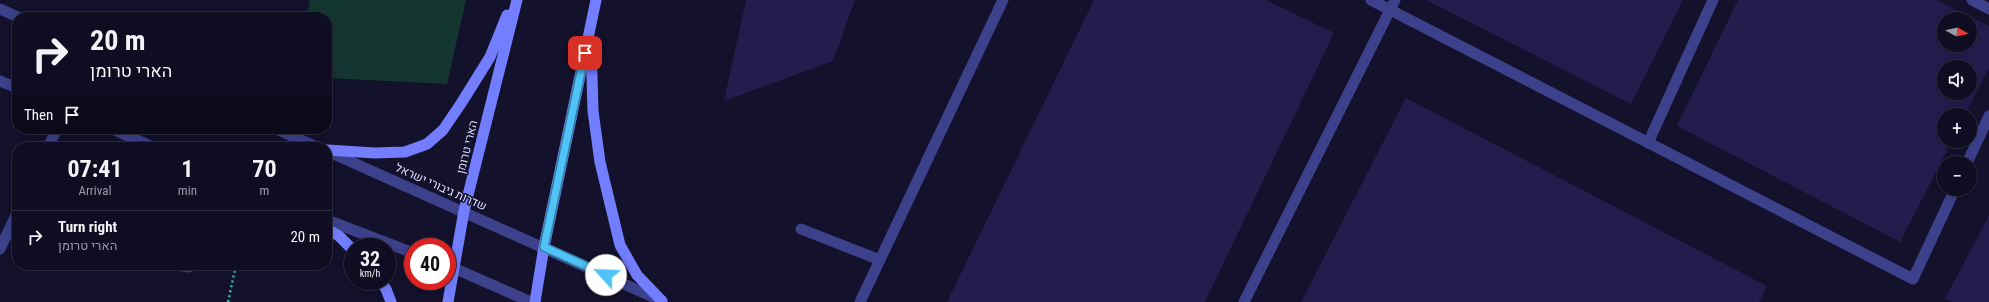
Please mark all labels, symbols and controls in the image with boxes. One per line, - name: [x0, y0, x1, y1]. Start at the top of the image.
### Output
- north arrow: [1937, 12, 1977, 52]
- map controls: [1937, 12, 1977, 196]
- text: 20 m: [90, 24, 146, 57]
- icon: right: [24, 28, 76, 80]
- pin: [568, 36, 602, 70]
- icon: arrive: [574, 42, 596, 64]
- text: הארי טרומן: [90, 60, 172, 81]
- button: sound: [1937, 60, 1977, 100]
- icon: arrive: [61, 104, 83, 126]
- text: Then: [24, 106, 53, 124]
- button: +: [1937, 108, 1977, 148]
- street label: הארי טרומן: [454, 119, 480, 175]
- text: 07:41: [67, 155, 122, 183]
- text: 1: [181, 155, 193, 183]
- text: 70: [252, 155, 277, 183]
- button: −: [1937, 156, 1977, 196]
- street label: שדרות גיבורי ישראל: [393, 161, 489, 213]
- text: Arrival: [78, 183, 111, 198]
- text: min: [178, 183, 197, 198]
- text: m: [260, 183, 269, 198]
- text: Turn right: [58, 218, 117, 236]
- icon: right: [24, 226, 46, 248]
- text: 20 m: [290, 228, 320, 246]
- text: הארי טרומן: [58, 238, 117, 253]
- speed limit sign: 40: [404, 238, 456, 290]
- text: 32: [360, 247, 380, 271]
- position arrow: [585, 254, 627, 296]
- text: km/h: [360, 268, 380, 279]

